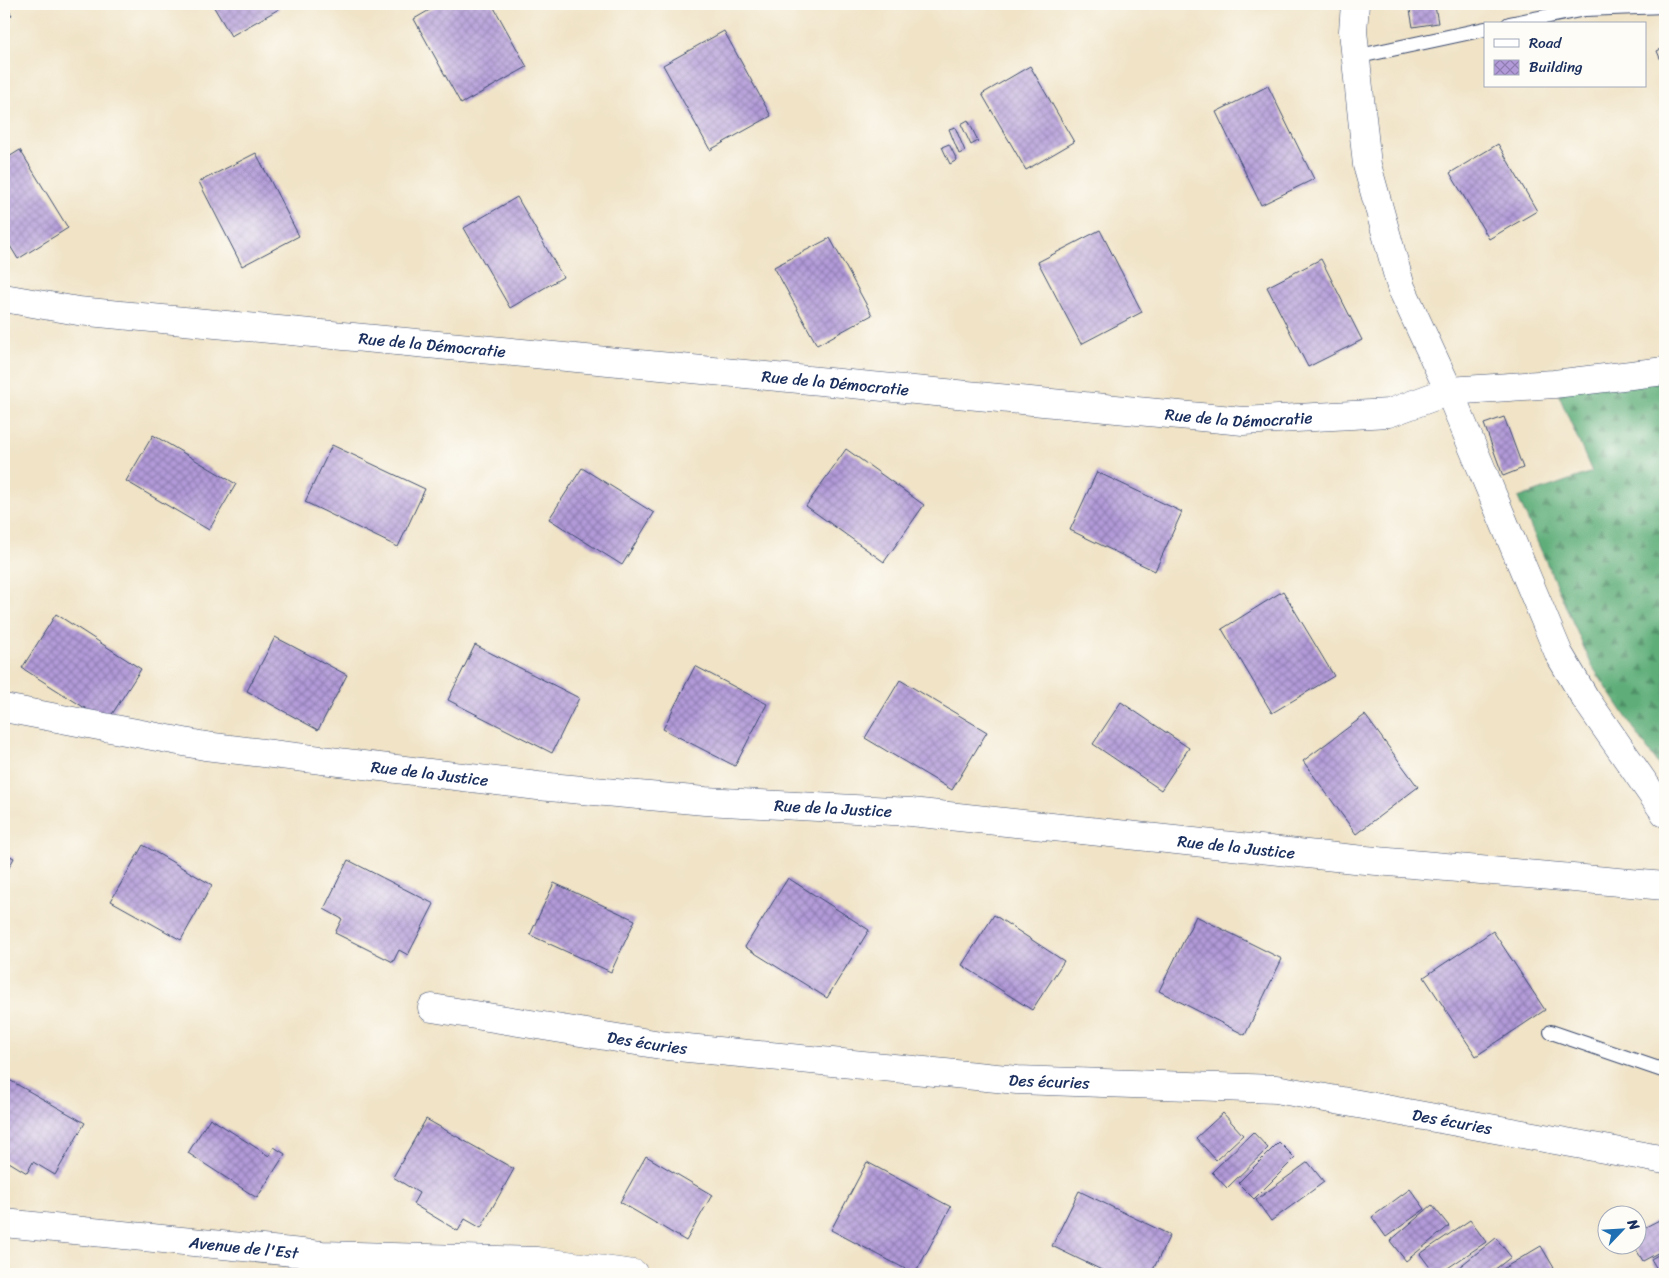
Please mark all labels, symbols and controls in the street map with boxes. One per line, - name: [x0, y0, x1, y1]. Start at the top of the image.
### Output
- legend: [1484, 22, 1646, 88]
- text: Road: [1529, 30, 1562, 56]
- text: Building: [1529, 54, 1583, 80]
- street label: Rue de la Démocratie: [357, 323, 507, 366]
- street label: Rue de la Démocratie: [761, 361, 910, 404]
- street label: Rue de la Démocratie: [1164, 399, 1313, 436]
- street label: Rue de la Justice: [369, 752, 490, 794]
- street label: Rue de la Justice: [773, 790, 893, 825]
- street label: Rue de la Justice: [1176, 826, 1297, 867]
- street label: Des écuries: [605, 1022, 689, 1062]
- street label: Des écuries: [1008, 1065, 1091, 1097]
- street label: Des écuries: [1410, 1100, 1495, 1143]
- north arrow: [1596, 1206, 1646, 1256]
- text: N: [1620, 1214, 1647, 1235]
- street label: Avenue de l'Est: [187, 1227, 300, 1267]

